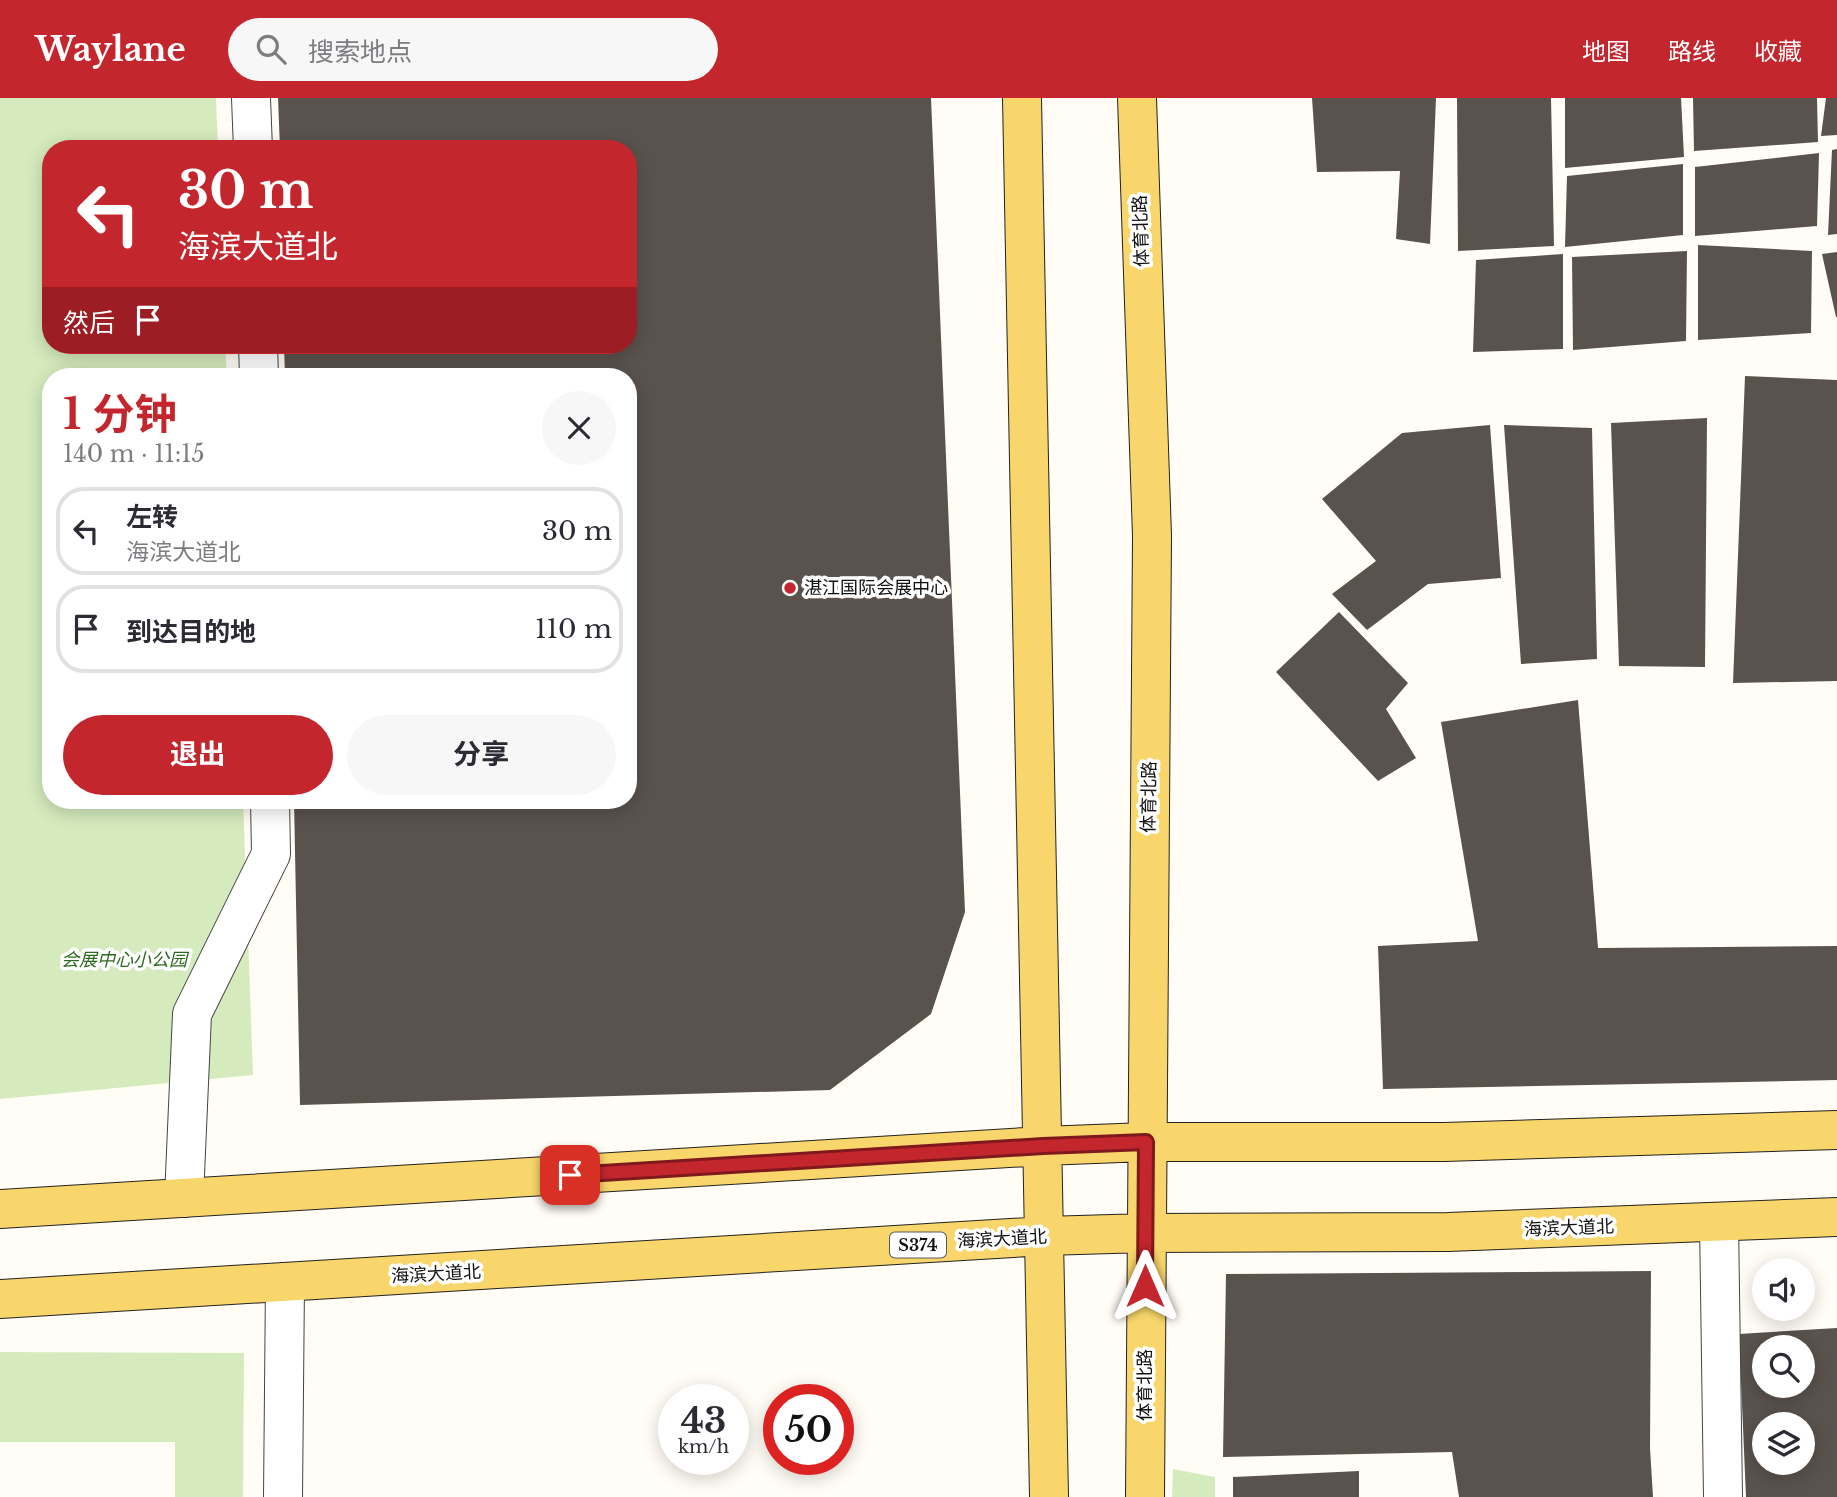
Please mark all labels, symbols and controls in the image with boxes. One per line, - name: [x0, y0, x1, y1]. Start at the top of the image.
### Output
- search box: [228, 18, 718, 81]
- text: Waylane: [35, 29, 186, 70]
- icon: search: [252, 30, 290, 68]
- text: 搜索地点: [308, 36, 412, 68]
- text: 地图: [1582, 37, 1630, 66]
- text: 路线: [1668, 37, 1716, 66]
- text: 收藏: [1754, 37, 1802, 66]
- text: 30 m: [178, 160, 313, 221]
- icon: left: [63, 168, 154, 259]
- street label: 体育北路: [1129, 195, 1153, 267]
- text: 海滨大道北: [178, 227, 338, 267]
- icon: arrive: [129, 301, 167, 339]
- text: 然后: [63, 307, 115, 339]
- text: 1 分钟: [63, 388, 176, 440]
- button: close: [542, 391, 616, 465]
- text: 140 m · 11:15: [63, 440, 205, 468]
- text: 左转: [126, 501, 178, 533]
- icon: left: [67, 512, 105, 550]
- text: 30 m: [542, 515, 612, 547]
- text: 海滨大道北: [126, 538, 241, 566]
- place label: 湛江国际会展中心: [804, 577, 948, 599]
- marker: 湛江国际会展中心: [782, 580, 798, 596]
- icon: arrive: [67, 610, 105, 648]
- text: 110 m: [535, 613, 612, 645]
- text: 到达目的地: [126, 616, 256, 648]
- button: 退出: [63, 715, 333, 795]
- button: 分享: [347, 715, 616, 795]
- street label: 体育北路: [1137, 761, 1161, 833]
- park label: 会展中心小公园: [61, 949, 190, 971]
- pin: [540, 1145, 600, 1205]
- icon: arrive: [551, 1156, 589, 1194]
- street label: 海滨大道北: [1524, 1215, 1614, 1241]
- street label: 海滨大道北: [956, 1226, 1048, 1252]
- road number: S374: [890, 1232, 946, 1258]
- position arrow: [1108, 1249, 1182, 1323]
- map controls: [1752, 1258, 1815, 1475]
- button: sound: [1752, 1258, 1815, 1321]
- street label: 海滨大道北: [390, 1261, 482, 1287]
- button: search: [1752, 1335, 1815, 1398]
- street label: 体育北路: [1134, 1349, 1156, 1421]
- speed limit sign: 50: [763, 1384, 854, 1475]
- text: 43: [681, 1399, 726, 1442]
- button: layers: [1752, 1412, 1815, 1475]
- text: km/h: [678, 1436, 729, 1458]

